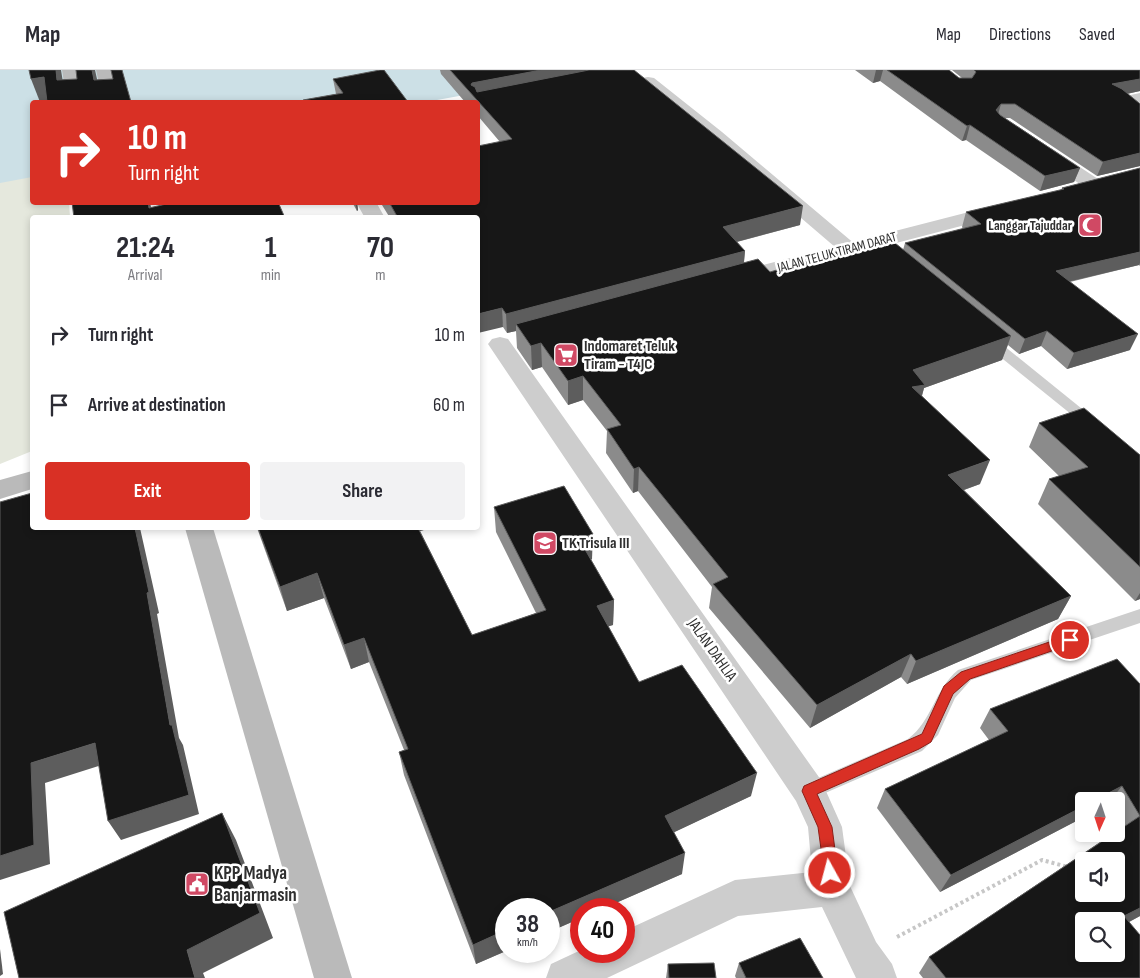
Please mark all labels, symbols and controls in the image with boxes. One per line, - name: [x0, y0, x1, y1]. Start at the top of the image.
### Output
- text: Map: [25, 20, 60, 49]
- text: Map: [936, 24, 961, 45]
- text: Directions: [989, 24, 1051, 45]
- text: Saved: [1079, 24, 1115, 45]
- text: 10 m: [128, 117, 187, 160]
- icon: right: [45, 120, 110, 185]
- text: Turn right: [128, 160, 199, 187]
- mosque icon: Langgar Tajuddar: [1077, 212, 1103, 238]
- place label: Langgar Tajuddar: [988, 217, 1073, 234]
- street label: JALAN TELUK TIRAM DARAT: [774, 228, 899, 276]
- text: 21:24: [116, 230, 175, 266]
- text: 1: [265, 230, 277, 266]
- text: 70: [367, 230, 394, 266]
- text: Arrival: [128, 266, 163, 285]
- text: min: [261, 266, 281, 285]
- text: m: [375, 266, 386, 285]
- icon: right: [45, 321, 73, 349]
- text: Turn right: [88, 324, 153, 347]
- text: 10 m: [435, 324, 465, 347]
- place label: Indomaret Teluk Tiram - T4JC: [584, 337, 675, 374]
- supermarket icon: Indomaret Teluk Tiram - T4JC: [553, 342, 579, 368]
- icon: arrive: [45, 391, 73, 419]
- text: Arrive at destination: [88, 394, 226, 417]
- text: 60 m: [433, 394, 465, 417]
- button: Exit: [45, 462, 250, 520]
- button: Share: [260, 462, 465, 520]
- school or university icon: TK Trisula III: [532, 530, 558, 556]
- place label: TK Trisula III: [562, 534, 630, 553]
- street label: JALAN DAHLIA: [683, 614, 741, 685]
- pin: [1049, 619, 1091, 661]
- icon: arrive: [1056, 626, 1084, 654]
- north arrow: [1075, 792, 1125, 842]
- map controls: [1075, 792, 1125, 962]
- position arrow: [803, 846, 855, 898]
- button: sound: [1075, 852, 1125, 902]
- place label: KPP Madya Banjarmasin: [214, 862, 297, 907]
- public building icon: KPP Madya Banjarmasin: [184, 871, 210, 897]
- speed limit sign: 40: [570, 898, 635, 963]
- text: 38: [516, 909, 539, 940]
- button: search: [1075, 912, 1125, 962]
- text: km/h: [517, 935, 538, 950]

